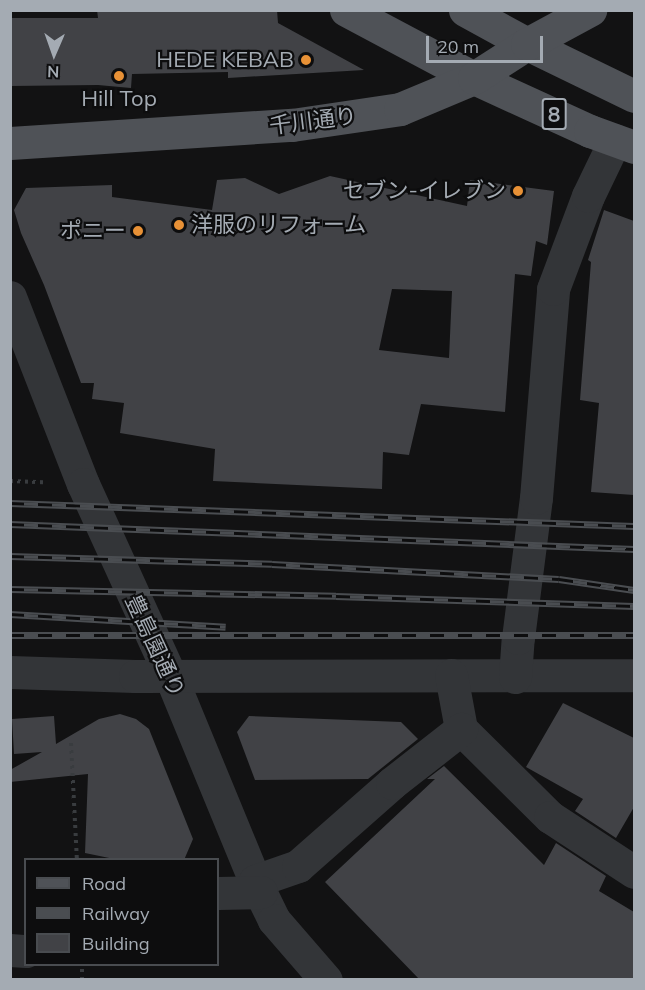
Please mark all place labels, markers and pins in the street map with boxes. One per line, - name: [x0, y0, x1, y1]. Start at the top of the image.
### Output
- place label: HEDE KEBAB: [156, 47, 294, 73]
- marker: HEDE KEBAB: [299, 53, 313, 67]
- marker: Hill Top: [112, 69, 126, 83]
- place label: Hill Top: [81, 86, 157, 112]
- place label: セブン-イレブン: [343, 178, 506, 204]
- marker: セブン-イレブン: [511, 184, 525, 198]
- place label: 洋服のリフォーム: [191, 212, 367, 238]
- place label: ポニー: [60, 218, 126, 244]
- marker: 洋服のリフォーム: [172, 218, 186, 232]
- marker: ポニー: [131, 224, 145, 238]

